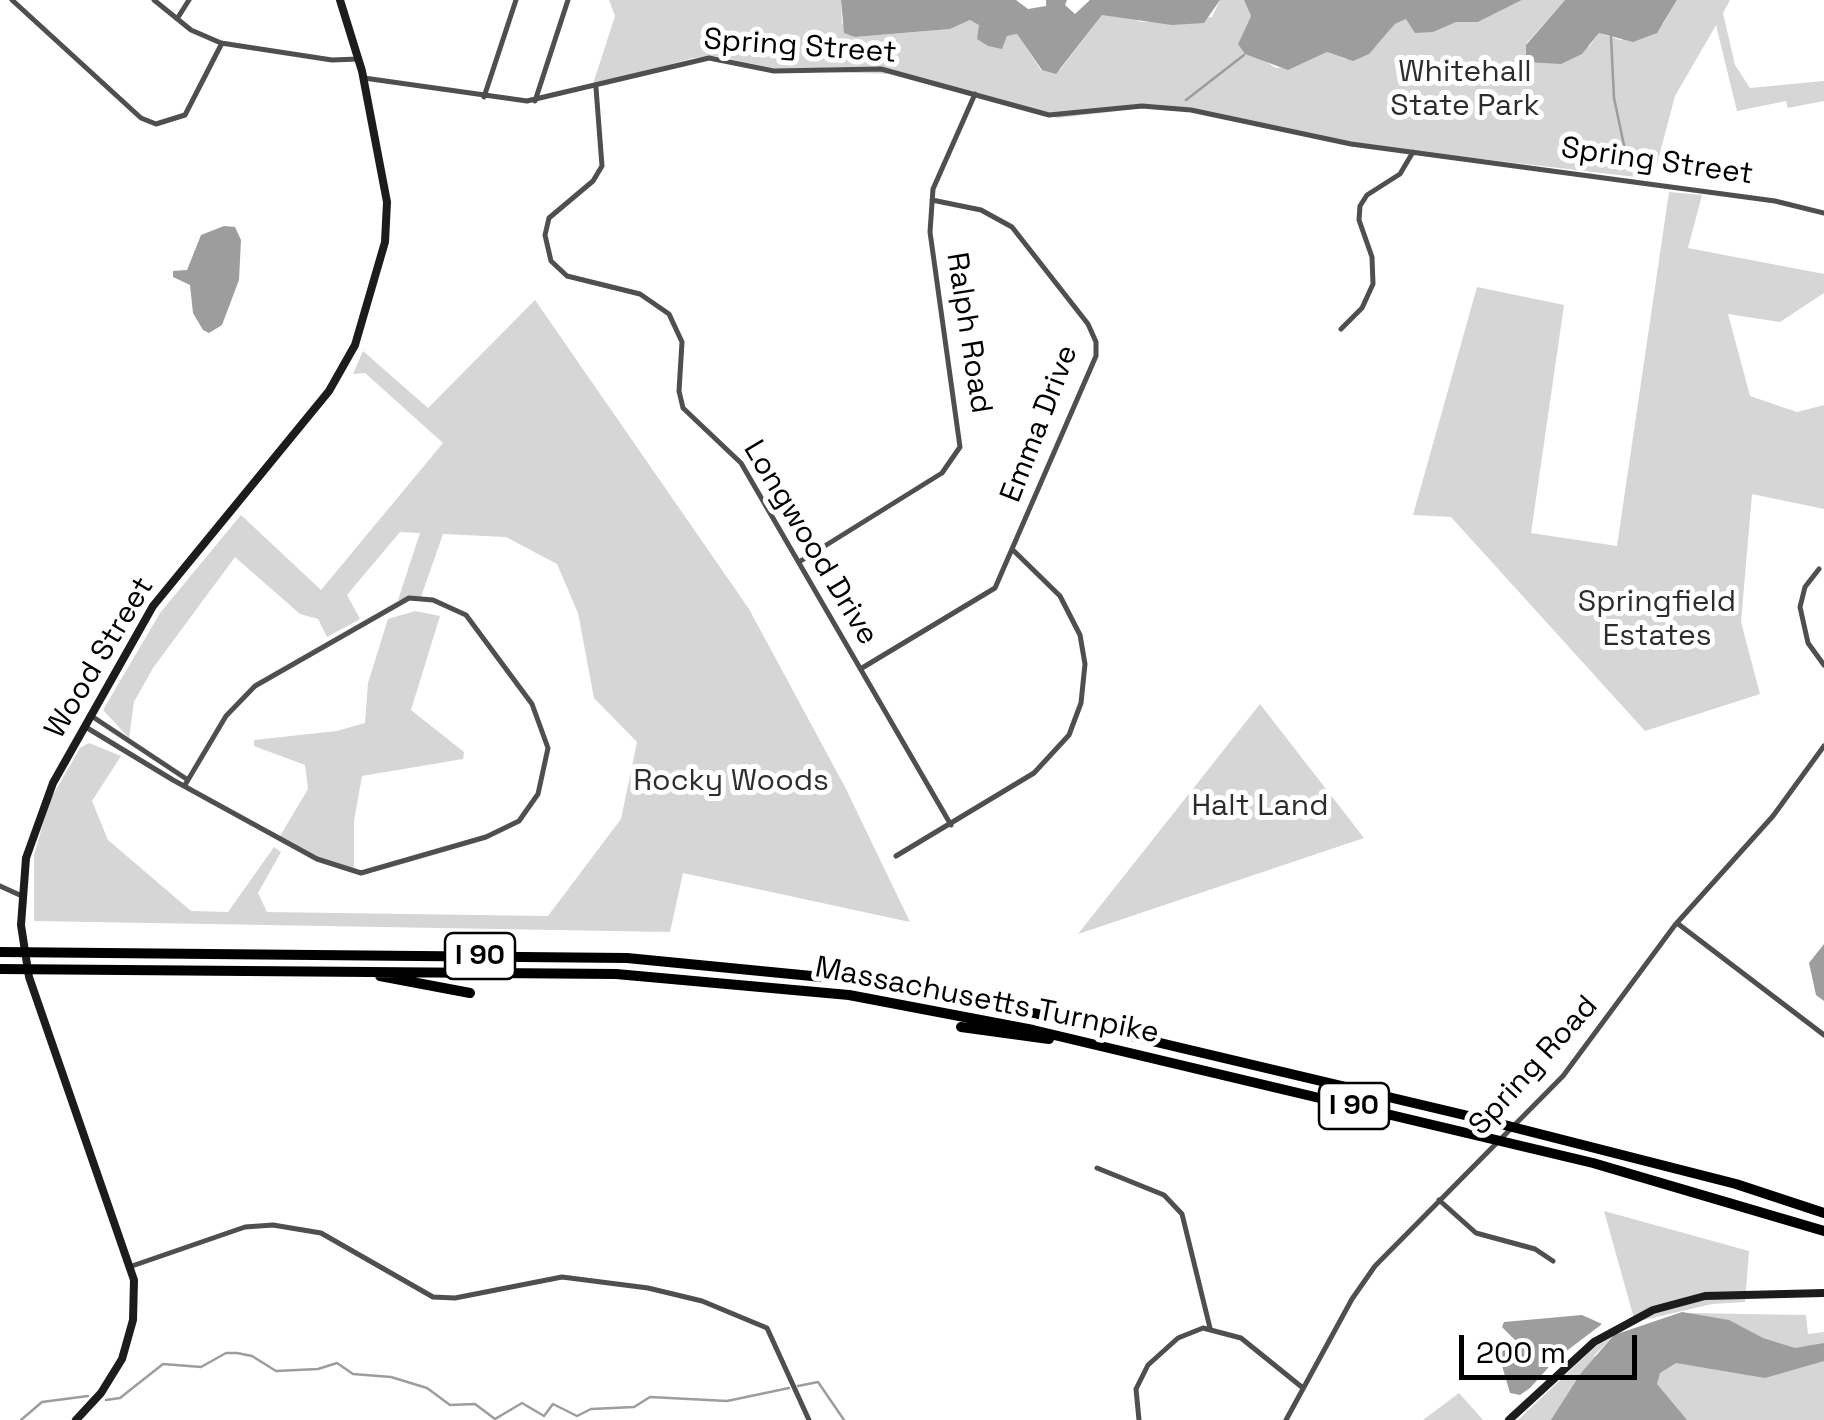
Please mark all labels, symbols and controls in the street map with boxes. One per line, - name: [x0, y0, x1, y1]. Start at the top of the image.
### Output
- street label: Spring Street: [702, 22, 898, 72]
- park label: Whitehall State Park: [1390, 55, 1540, 126]
- street label: Spring Street: [1559, 131, 1755, 193]
- street label: Ralph Road: [938, 250, 998, 416]
- street label: Emma Drive: [994, 340, 1086, 508]
- street label: Longwood Drive: [735, 434, 885, 652]
- street label: Wood Street: [38, 571, 162, 745]
- park label: Springfield Estates: [1578, 585, 1736, 656]
- park label: Rocky Woods: [633, 764, 829, 800]
- park label: Halt Land: [1191, 789, 1329, 825]
- road number: I 90: [445, 933, 515, 979]
- street label: Massachusetts Turnpike: [812, 950, 1162, 1052]
- street label: Spring Road: [1462, 989, 1606, 1143]
- road number: I 90: [1319, 1083, 1389, 1129]
- scale bar: [1464, 1315, 1642, 1377]
- text: 200 m: [1476, 1333, 1566, 1372]

